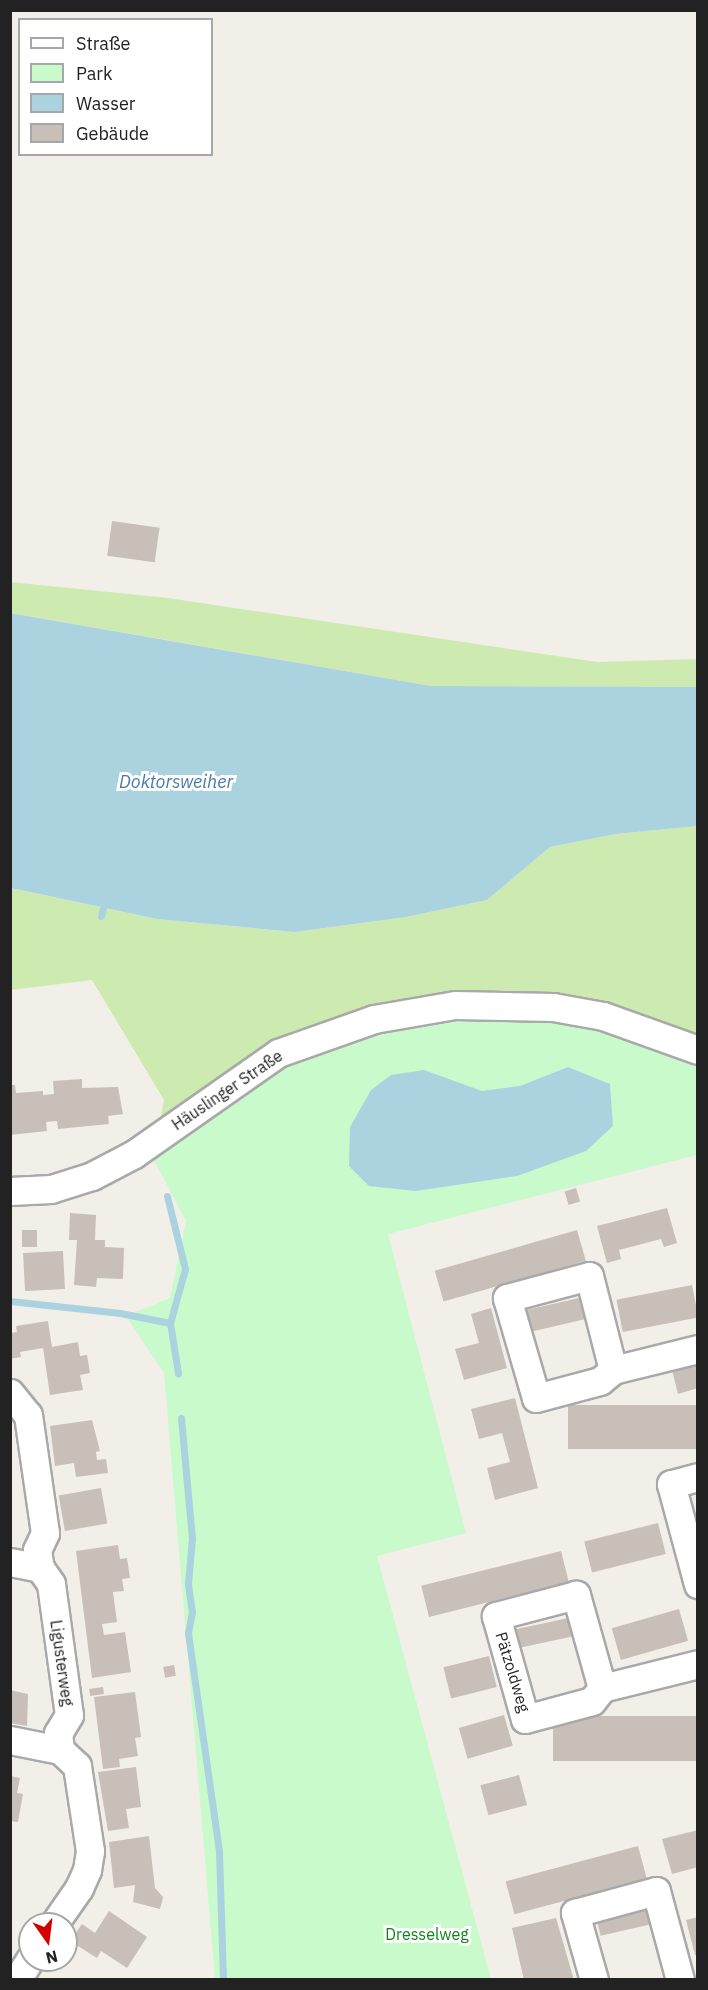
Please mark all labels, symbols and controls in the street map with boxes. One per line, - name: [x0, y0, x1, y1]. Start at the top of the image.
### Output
- legend: [18, 18, 213, 156]
- text: Straße: [76, 32, 130, 55]
- text: Park: [76, 62, 112, 85]
- text: Wasser: [76, 92, 135, 115]
- text: Gebäude: [76, 122, 149, 145]
- water label: Doktorsweiher: [119, 771, 233, 793]
- street label: Häuslinger Straße: [168, 1046, 286, 1134]
- street label: Ligusterweg: [46, 1619, 78, 1707]
- street label: Pätzoldweg: [492, 1630, 534, 1714]
- north arrow: [18, 1912, 78, 1972]
- park label: Dresselweg: [385, 1924, 469, 1944]
- text: N: [44, 1946, 60, 1969]

